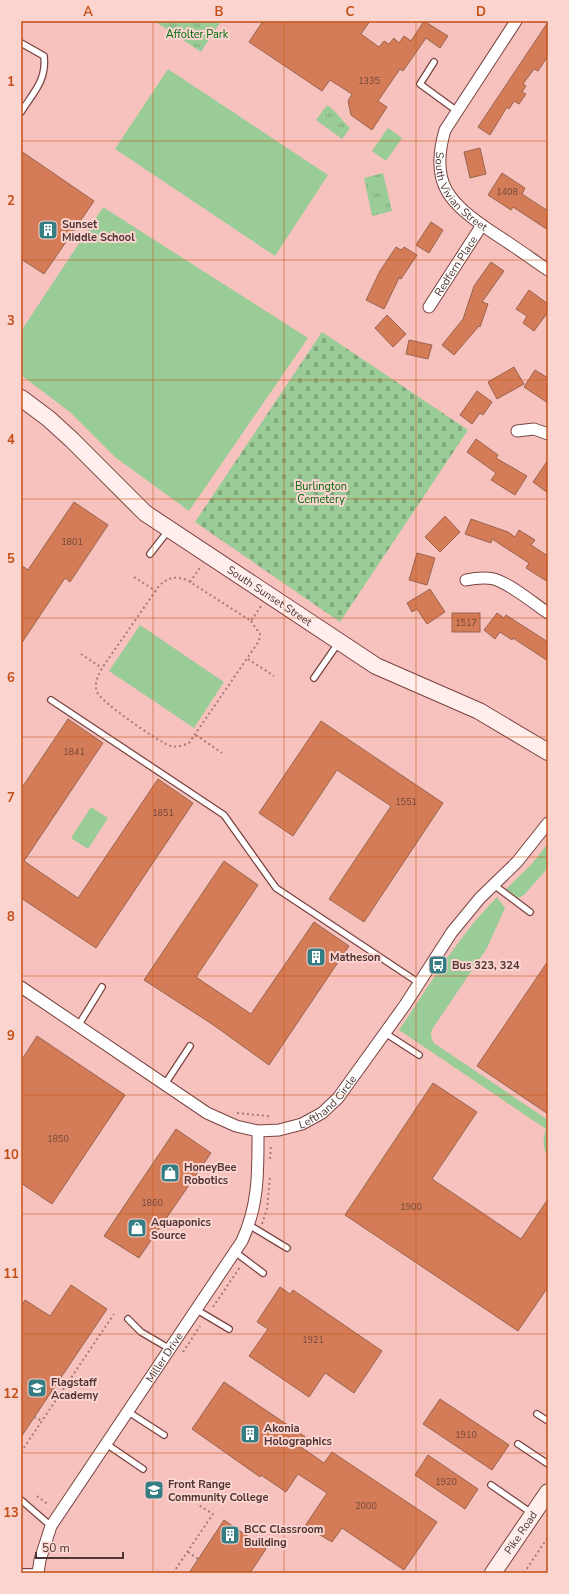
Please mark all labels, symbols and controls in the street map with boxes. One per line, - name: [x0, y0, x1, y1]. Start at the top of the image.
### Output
- text: A: [83, 3, 93, 21]
- text: B: [215, 3, 224, 21]
- text: C: [346, 3, 355, 21]
- text: D: [476, 3, 486, 21]
- park label: Affolter Park: [166, 27, 229, 42]
- text: 1: [7, 73, 15, 91]
- house number: 1335: [358, 75, 380, 87]
- street label: South Vivian Street: [432, 151, 491, 234]
- house number: 1408: [496, 186, 518, 198]
- text: 2: [7, 192, 15, 210]
- place label: Sunset Middle School: [62, 217, 135, 245]
- building icon: Sunset Middle School: [37, 219, 59, 241]
- street label: Redfern Place: [431, 233, 481, 299]
- text: 3: [7, 312, 15, 330]
- text: 4: [7, 431, 15, 449]
- park label: Burlington Cemetery: [295, 479, 347, 507]
- house number: 1801: [61, 536, 83, 548]
- text: 5: [7, 550, 15, 568]
- street label: South Sunset Street: [224, 562, 315, 629]
- house number: 1517: [455, 617, 477, 629]
- text: 6: [7, 669, 15, 687]
- house number: 1841: [63, 746, 85, 758]
- text: 7: [7, 789, 15, 807]
- house number: 1551: [395, 796, 417, 808]
- house number: 1851: [152, 807, 174, 819]
- text: 8: [7, 908, 15, 926]
- building icon: Matheson: [305, 946, 327, 968]
- place label: Matheson: [330, 950, 380, 965]
- bus stop icon: Bus 323, 324: [427, 954, 449, 976]
- place label: Bus 323, 324: [452, 958, 520, 973]
- text: 9: [7, 1027, 15, 1045]
- street label: Lefthand Circle: [297, 1072, 360, 1132]
- house number: 1850: [47, 1133, 69, 1145]
- text: 10: [3, 1146, 19, 1164]
- place label: HoneyBee Robotics: [184, 1160, 236, 1188]
- shop icon: HoneyBee Robotics: [159, 1162, 181, 1184]
- house number: 1860: [141, 1197, 163, 1209]
- house number: 1900: [400, 1201, 422, 1213]
- place label: Aquaponics Source: [151, 1215, 211, 1243]
- shop icon: Aquaponics Source: [126, 1217, 148, 1239]
- text: 11: [3, 1265, 19, 1283]
- street label: Miller Drive: [142, 1329, 186, 1385]
- house number: 1921: [302, 1334, 324, 1346]
- place label: Flagstaff Academy: [51, 1375, 98, 1403]
- school or university icon: Flagstaff Academy: [26, 1377, 48, 1399]
- text: 12: [3, 1385, 19, 1403]
- place label: Akonia Holographics: [264, 1421, 332, 1449]
- building icon: Akonia Holographics: [239, 1423, 261, 1445]
- house number: 1910: [455, 1429, 477, 1441]
- house number: 1920: [435, 1476, 457, 1488]
- place label: Front Range Community College: [168, 1477, 268, 1505]
- school or university icon: Front Range Community College: [143, 1479, 165, 1501]
- house number: 2000: [355, 1500, 377, 1512]
- text: 13: [3, 1504, 19, 1522]
- street label: Pike Road: [500, 1508, 541, 1557]
- place label: BCC Classroom Building: [244, 1522, 324, 1550]
- building icon: BCC Classroom Building: [219, 1524, 241, 1546]
- scale bar: [36, 1534, 123, 1560]
- text: 50 m: [42, 1540, 70, 1556]

